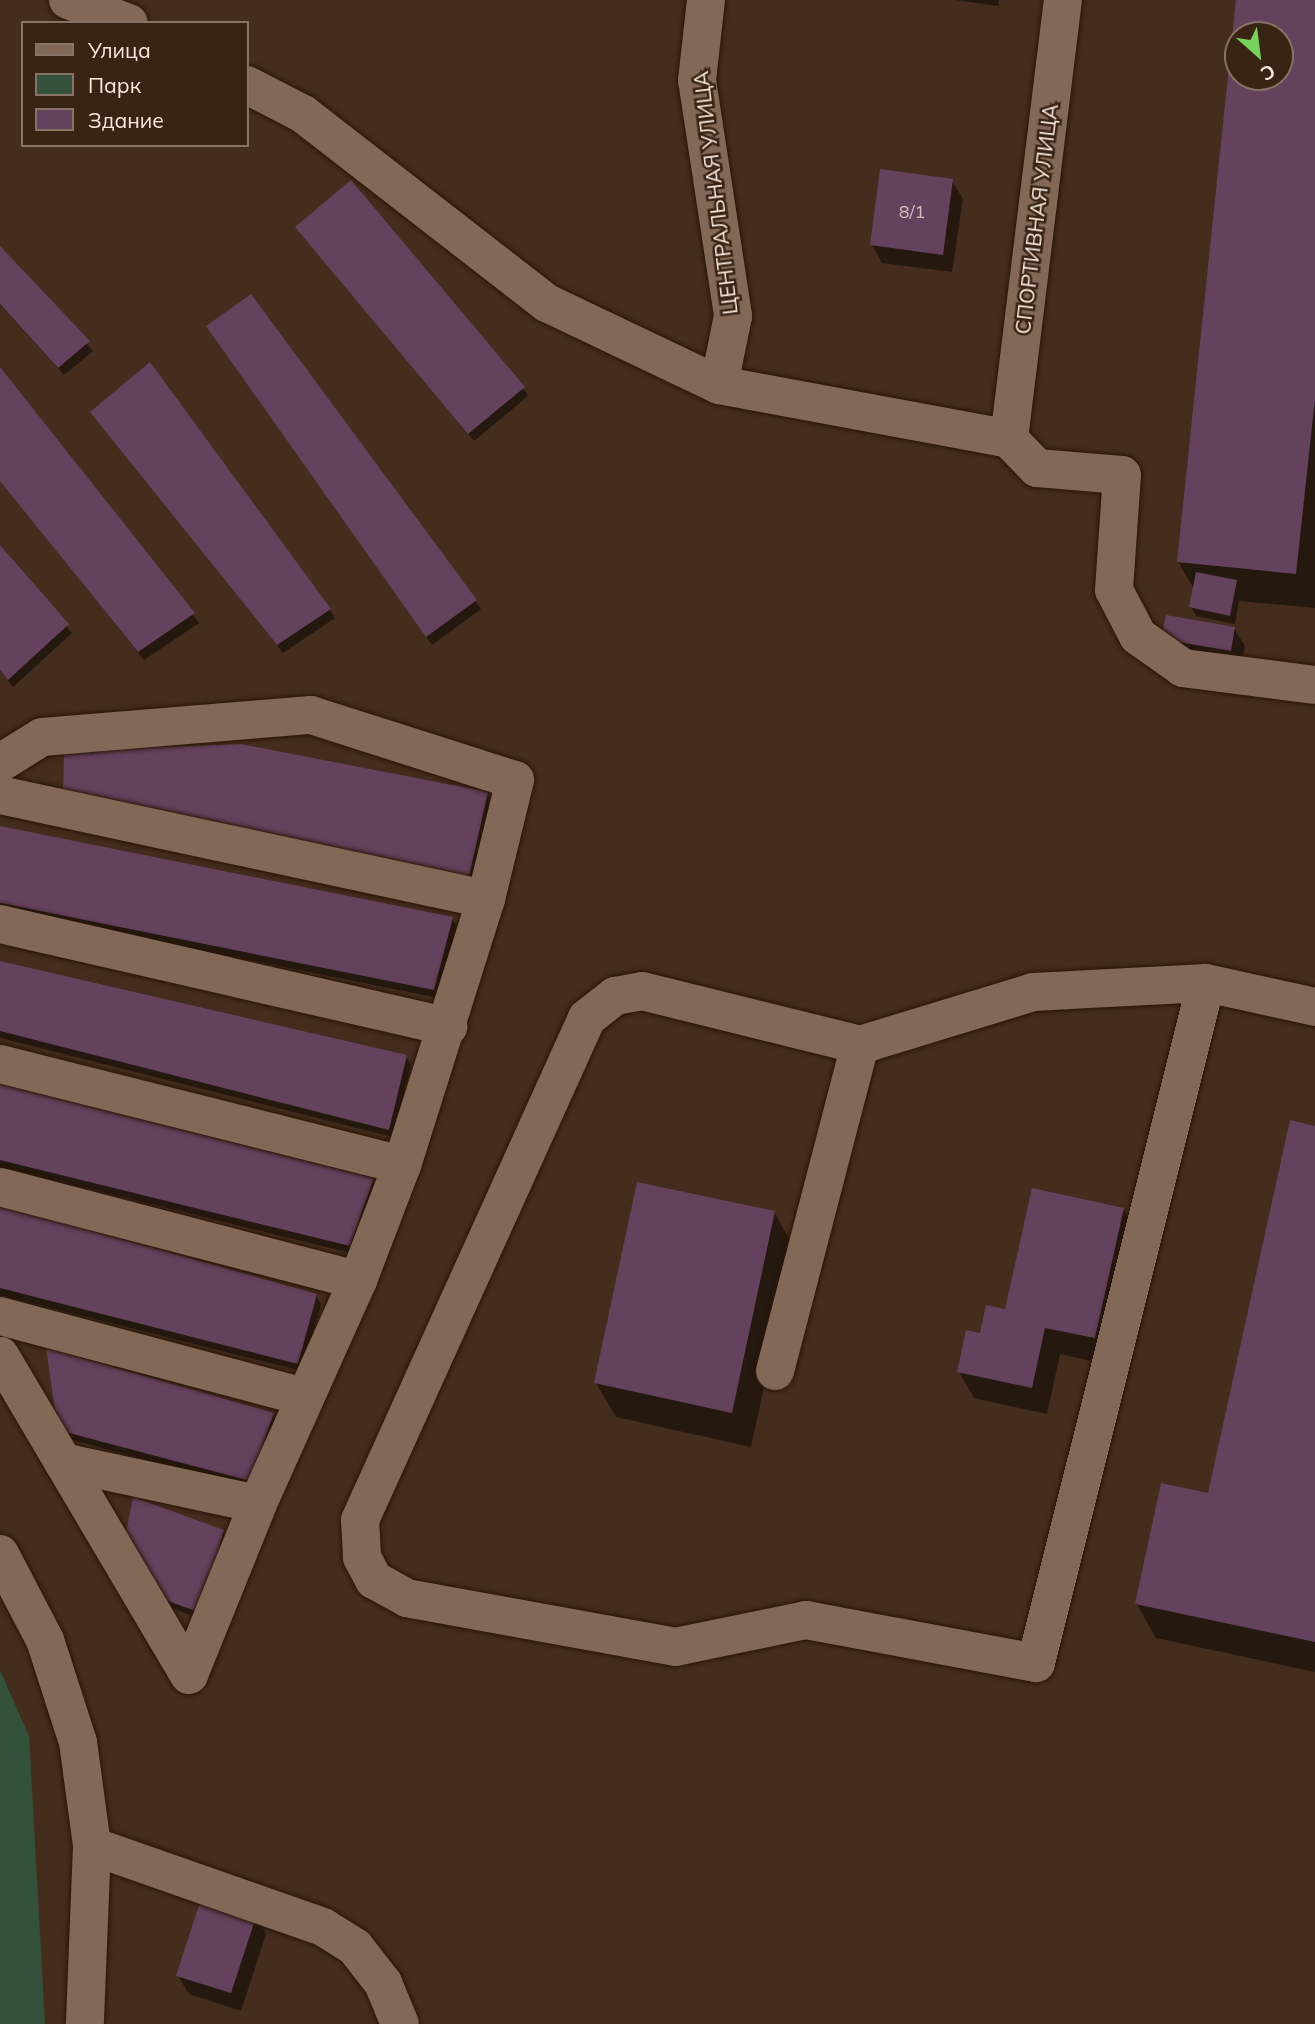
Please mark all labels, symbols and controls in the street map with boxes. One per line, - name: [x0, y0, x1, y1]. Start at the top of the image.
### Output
- legend: [21, 21, 248, 147]
- north arrow: [1224, 21, 1294, 91]
- text: Улица: [88, 37, 151, 63]
- text: С: [1257, 59, 1279, 86]
- street label: ЦЕНТРАЛЬНАЯ УЛИЦА: [688, 70, 742, 316]
- text: Парк: [88, 72, 141, 98]
- street label: СПОРТИВНАЯ УЛИЦА: [1009, 102, 1063, 336]
- text: Здание: [88, 107, 164, 133]
- house number: 8/1: [899, 201, 925, 223]

